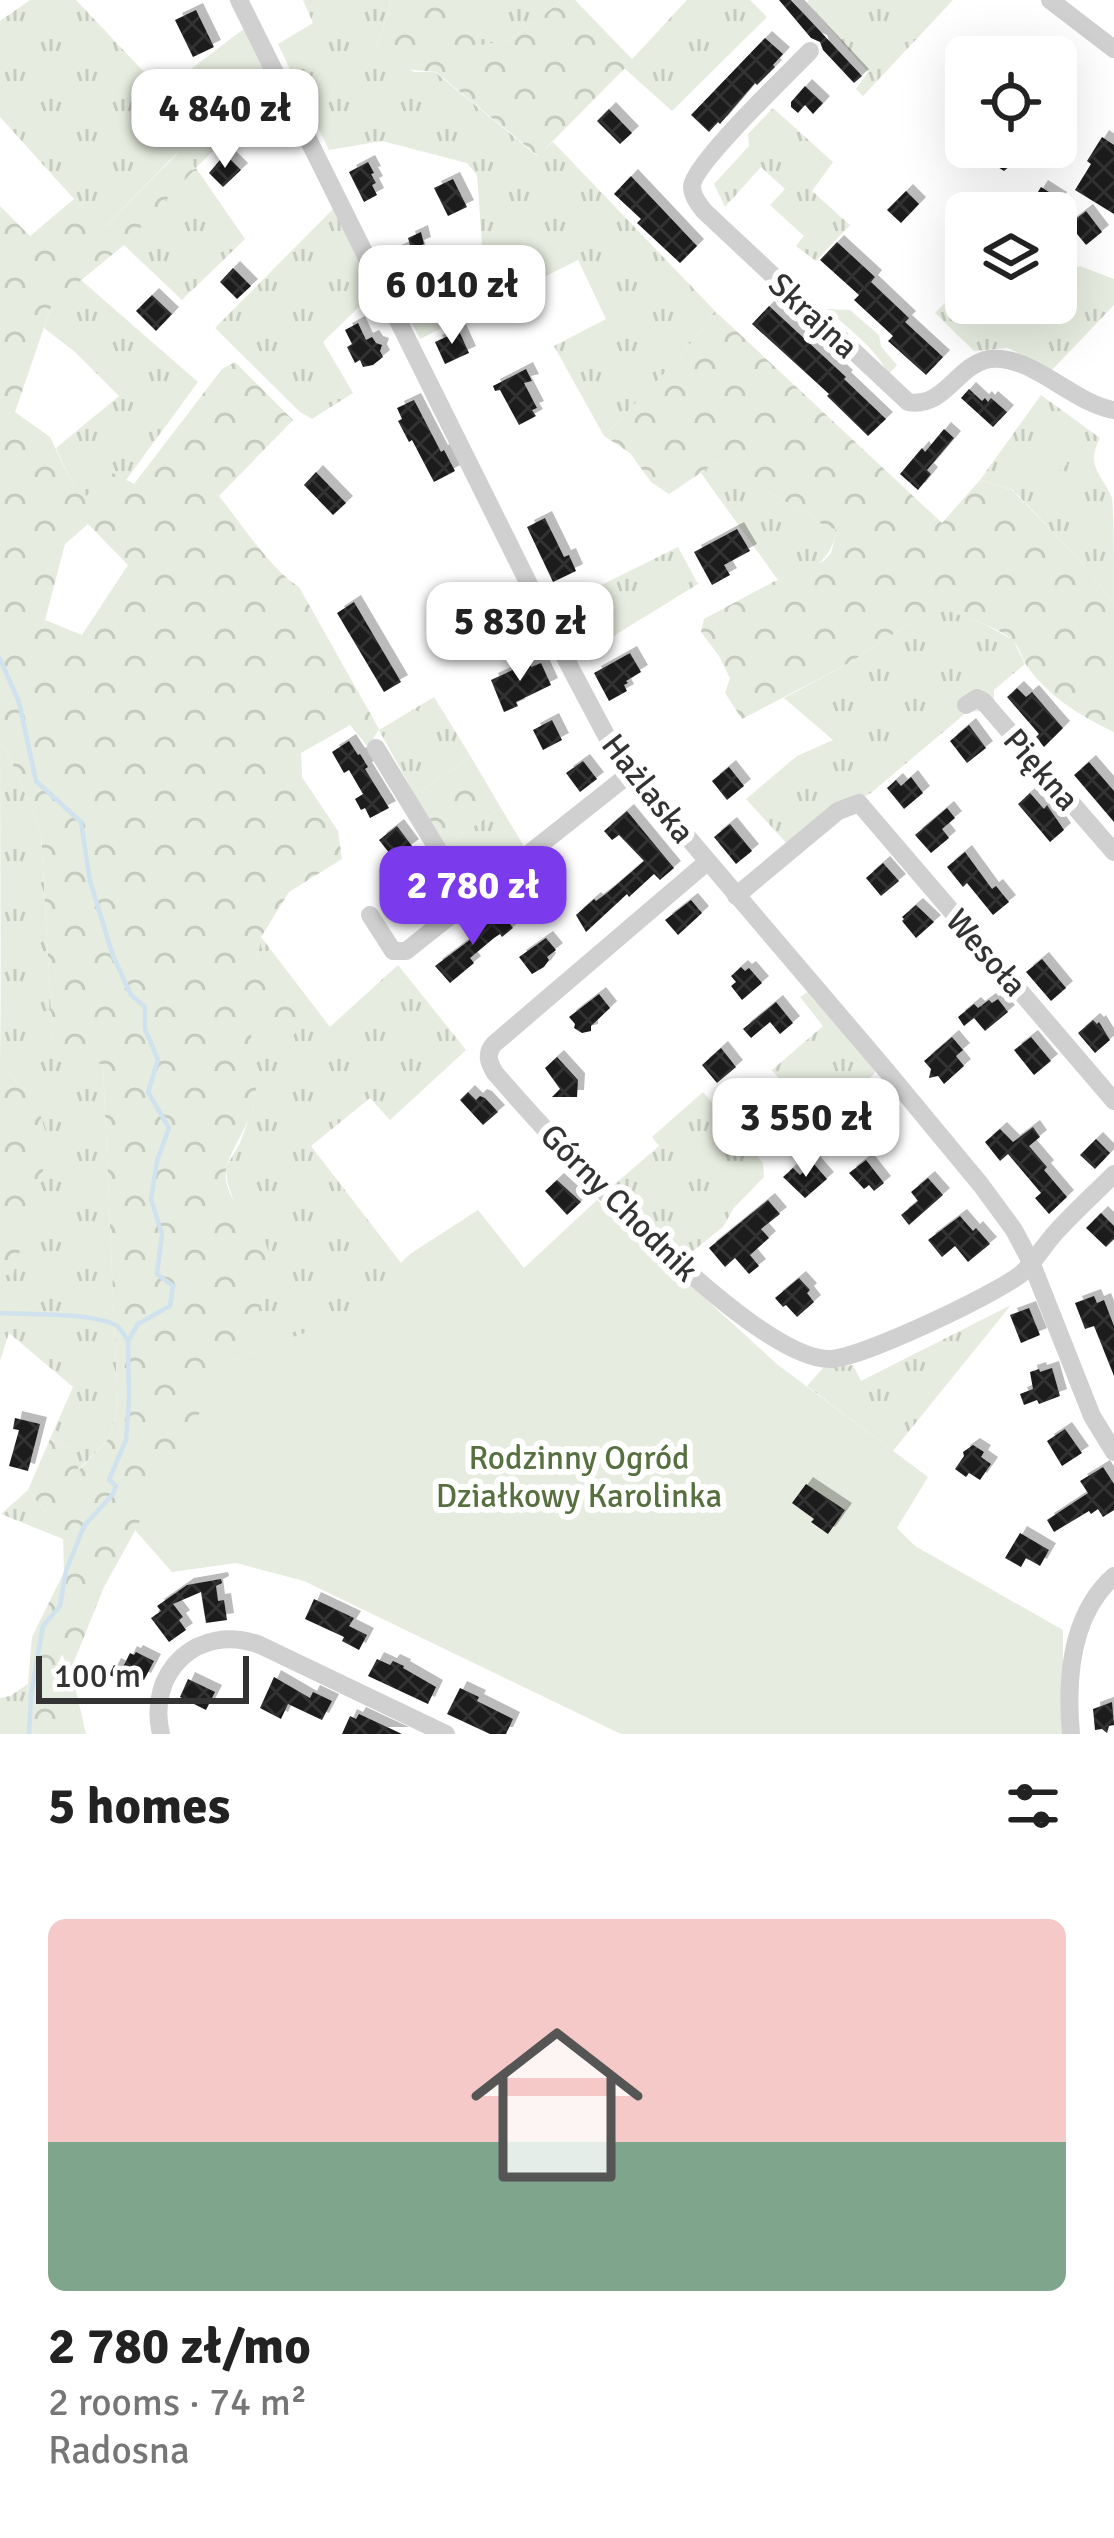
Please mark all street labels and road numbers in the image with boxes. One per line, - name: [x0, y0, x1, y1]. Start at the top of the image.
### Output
- street label: Skrajna: [760, 264, 866, 368]
- street label: Piękna: [994, 721, 1088, 819]
- street label: Hażlaska: [592, 726, 703, 852]
- street label: Wesoła: [937, 901, 1035, 1005]
- street label: Górny Chodnik: [531, 1115, 707, 1291]

